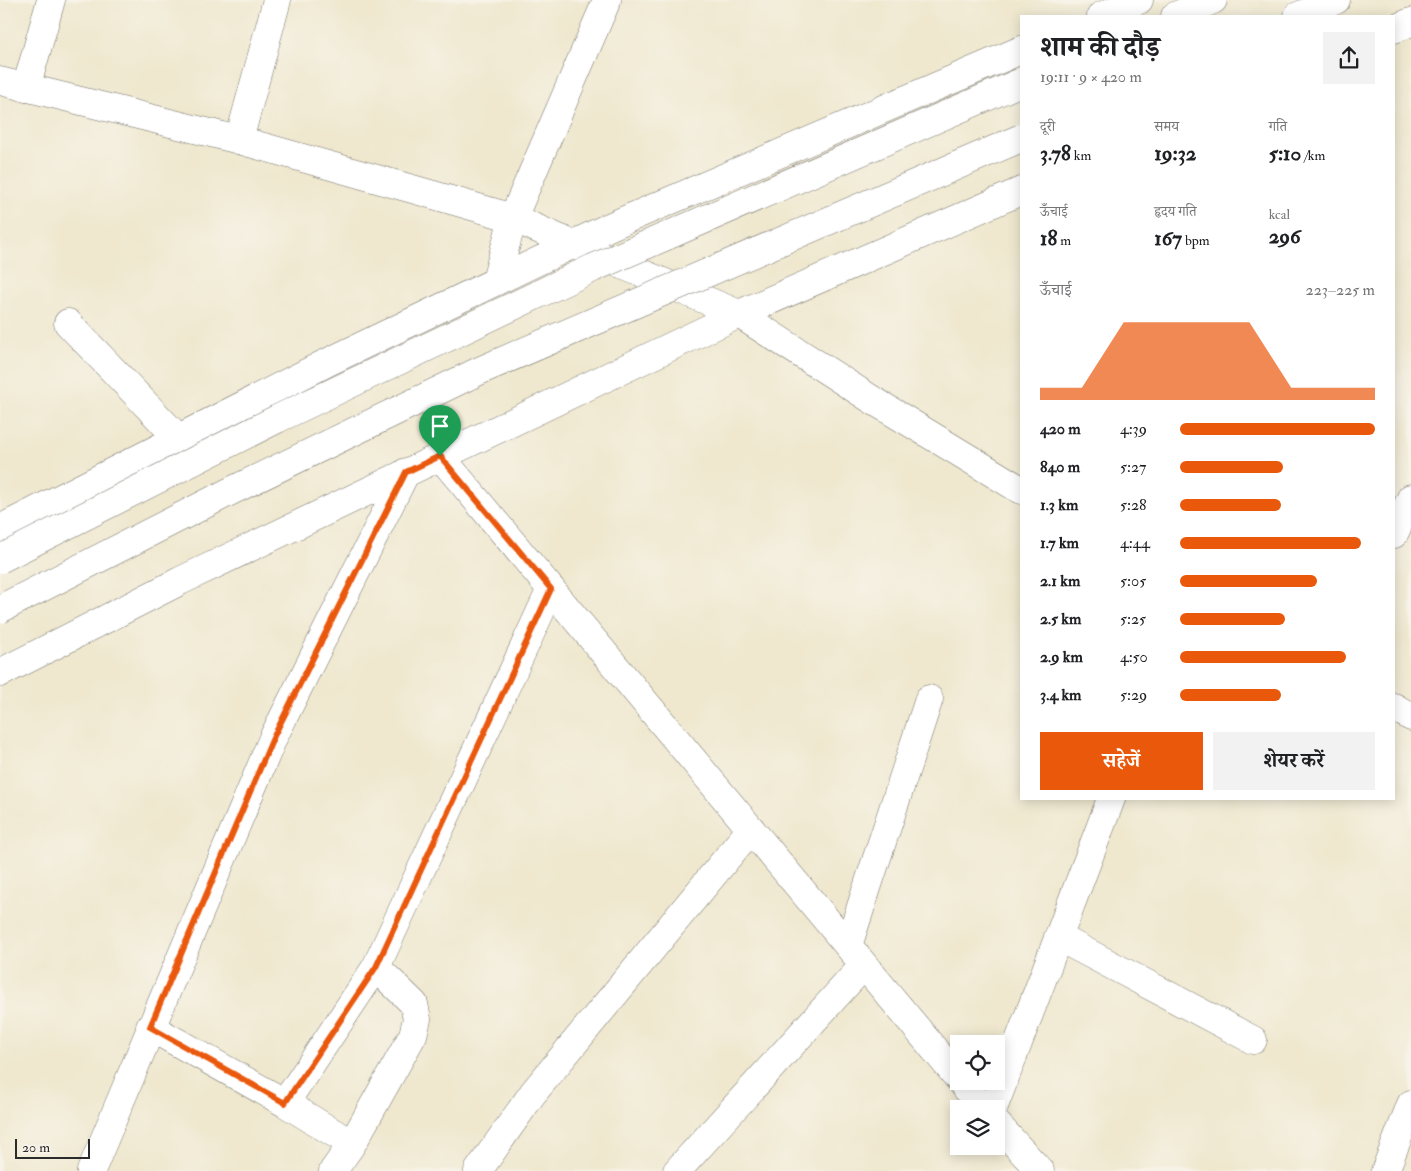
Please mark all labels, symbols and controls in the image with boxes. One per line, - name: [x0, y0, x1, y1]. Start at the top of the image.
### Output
- text: शाम की दौड़: [1040, 30, 1160, 65]
- button: share: [1323, 32, 1375, 84]
- text: 19:11 · 9 × 420 m: [1040, 67, 1142, 87]
- text: दूरी: [1040, 118, 1055, 135]
- text: समय: [1154, 118, 1179, 135]
- text: गति: [1269, 118, 1287, 135]
- text: 3.78: [1040, 140, 1071, 167]
- text: 19:32: [1154, 140, 1196, 167]
- text: 5:10: [1269, 140, 1301, 167]
- text: km: [1071, 147, 1091, 164]
- text: /km: [1301, 147, 1325, 164]
- text: ऊँचाई: [1040, 203, 1068, 220]
- text: हृदय गति: [1154, 203, 1197, 220]
- text: kcal: [1269, 206, 1290, 223]
- text: 296: [1269, 223, 1301, 250]
- text: 18: [1040, 225, 1057, 252]
- text: 167: [1154, 225, 1182, 252]
- text: m: [1057, 232, 1071, 249]
- text: bpm: [1182, 232, 1210, 249]
- text: ऊँचाई: [1040, 280, 1072, 300]
- text: 223–225 m: [1306, 280, 1375, 300]
- pin: [419, 405, 461, 456]
- icon: arrive: [426, 412, 454, 440]
- text: 420 m: [1040, 419, 1081, 439]
- text: 4:39: [1120, 419, 1147, 439]
- text: 840 m: [1040, 457, 1080, 477]
- text: 5:27: [1120, 457, 1146, 477]
- text: 1.3 km: [1040, 495, 1078, 515]
- text: 5:28: [1120, 495, 1147, 515]
- text: 1.7 km: [1040, 533, 1079, 553]
- text: 4:44: [1120, 533, 1150, 553]
- text: 2.1 km: [1040, 571, 1080, 591]
- text: 5:05: [1120, 571, 1146, 591]
- text: 2.5 km: [1040, 609, 1081, 629]
- text: 5:25: [1120, 609, 1146, 629]
- text: 2.9 km: [1040, 647, 1083, 667]
- text: 4:50: [1120, 647, 1148, 667]
- text: 3.4 km: [1040, 685, 1082, 705]
- text: 5:29: [1120, 685, 1147, 705]
- button: सहेजें: [1040, 732, 1203, 790]
- button: शेयर करें: [1213, 732, 1375, 790]
- map controls: [950, 1035, 1005, 1155]
- button: locate: [950, 1035, 1005, 1090]
- button: layers: [950, 1100, 1005, 1155]
- scale bar: [15, 1136, 90, 1159]
- text: 20 m: [22, 1139, 50, 1156]

